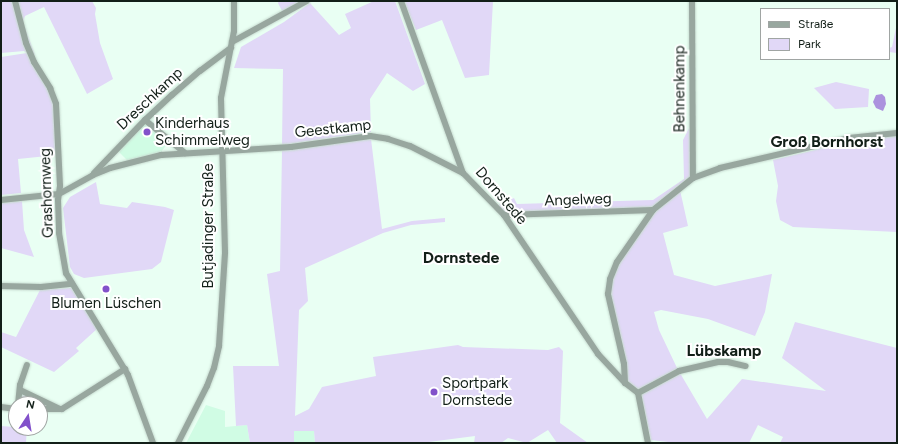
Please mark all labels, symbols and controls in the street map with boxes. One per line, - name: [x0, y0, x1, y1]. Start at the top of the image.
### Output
- legend: [760, 8, 890, 60]
- text: Straße: [798, 17, 833, 31]
- text: Park: [798, 37, 821, 51]
- street label: Behnenkamp: [671, 45, 689, 133]
- street label: Dreschkamp: [113, 64, 187, 134]
- place label: Kinderhaus Schimmelweg: [155, 114, 250, 149]
- street label: Geestkamp: [294, 116, 372, 142]
- marker: Kinderhaus Schimmelweg: [142, 127, 152, 137]
- district label: Groß Bornhorst: [770, 132, 884, 152]
- street label: Grashornweg: [36, 148, 58, 238]
- street label: Butjadinger Straße: [200, 163, 218, 289]
- street label: Dornstede: [471, 164, 531, 228]
- street label: Angelweg: [544, 190, 612, 210]
- district label: Dornstede: [423, 248, 499, 268]
- marker: Blumen Lüschen: [101, 284, 111, 294]
- place label: Blumen Lüschen: [51, 295, 161, 313]
- district label: Lübskamp: [687, 341, 761, 361]
- place label: Sportpark Dornstede: [442, 374, 512, 409]
- marker: Sportpark Dornstede: [429, 387, 439, 397]
- north arrow: [8, 396, 48, 436]
- text: N: [25, 398, 36, 412]

